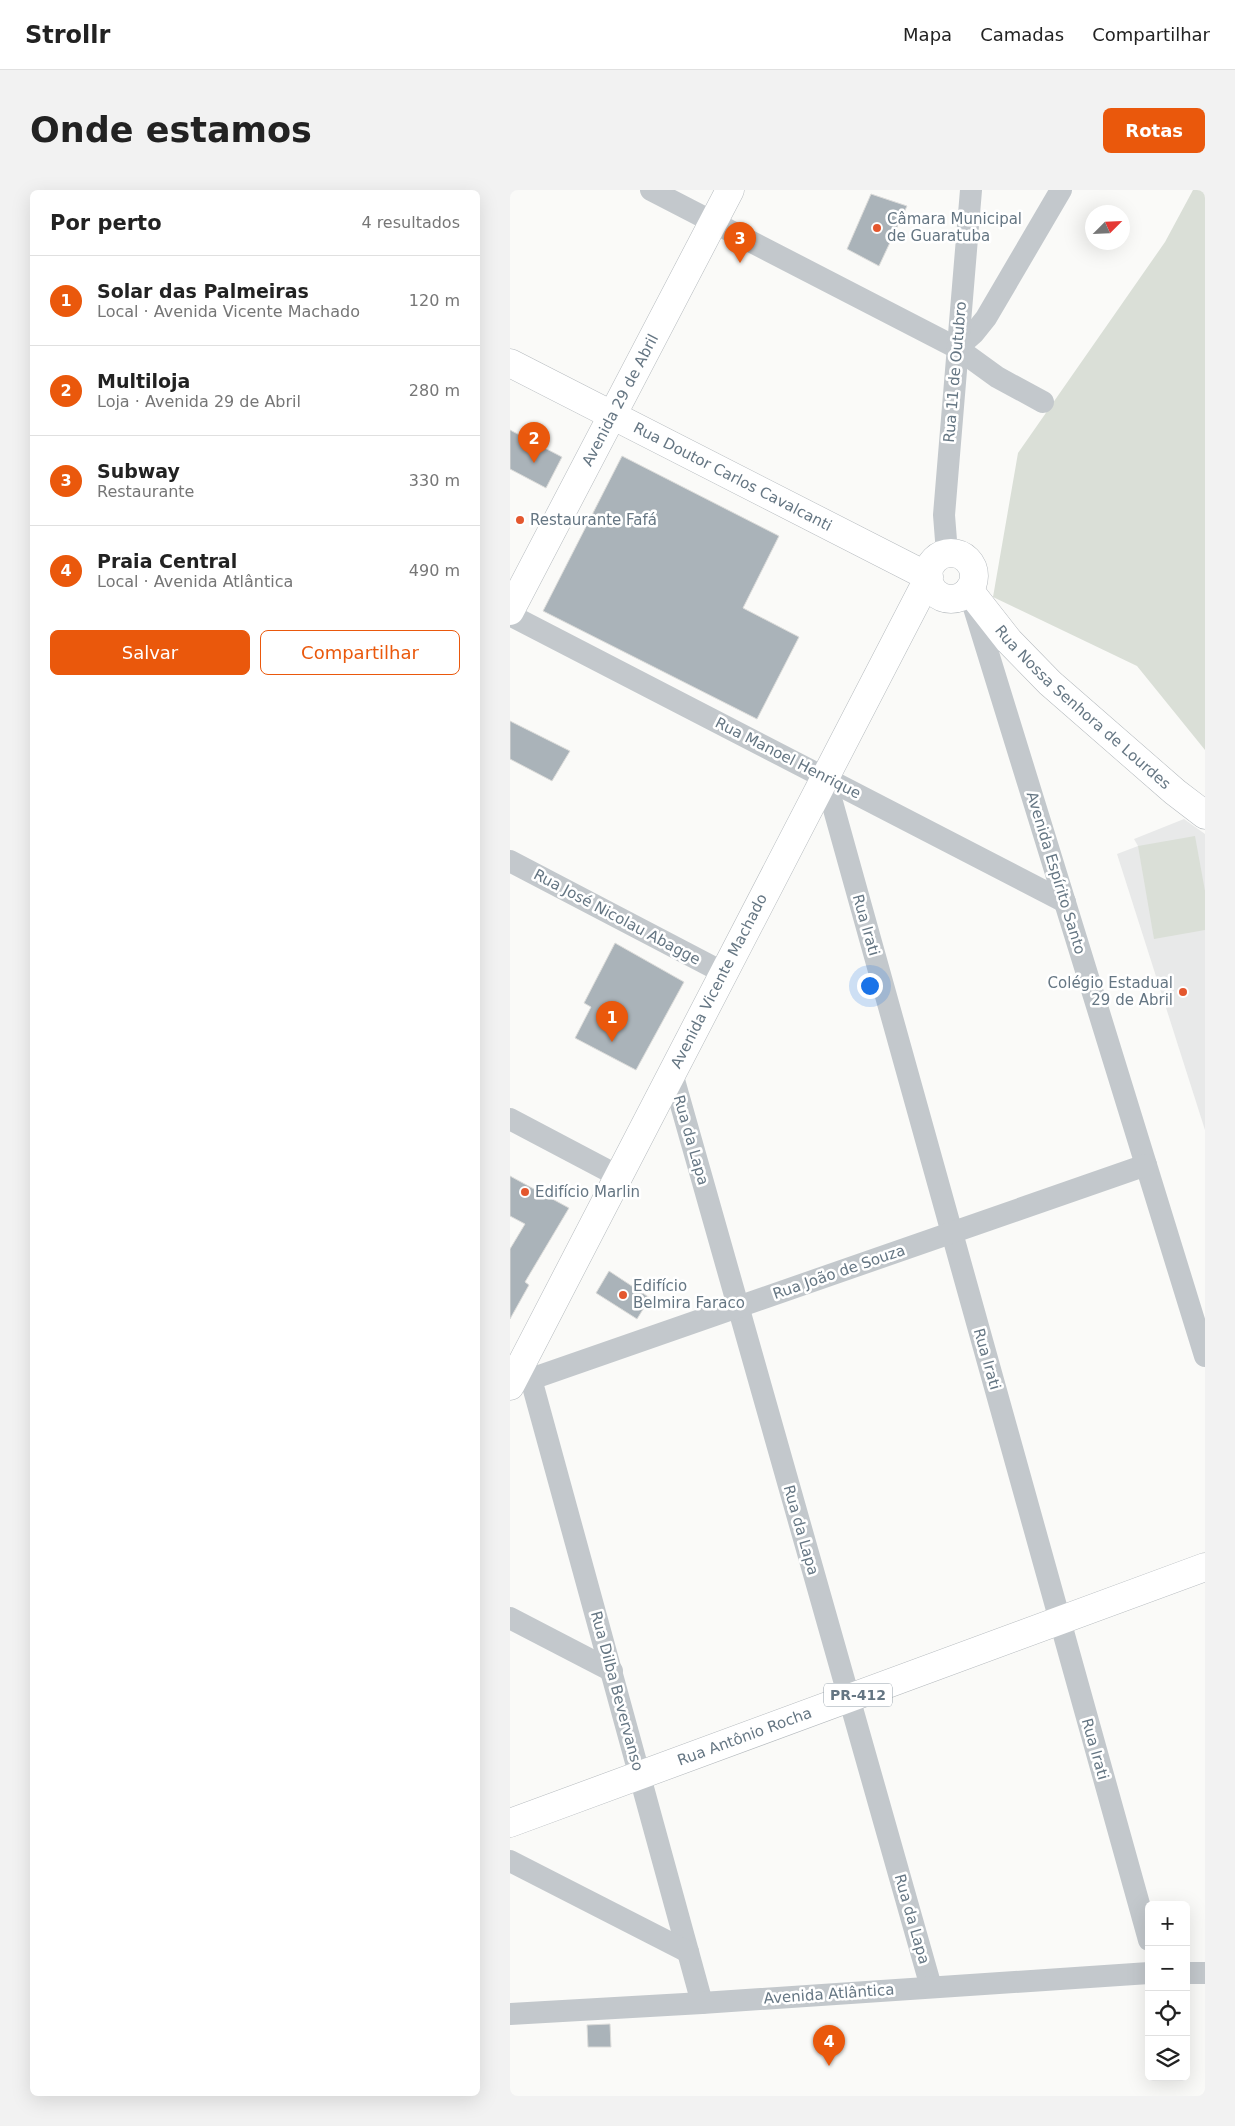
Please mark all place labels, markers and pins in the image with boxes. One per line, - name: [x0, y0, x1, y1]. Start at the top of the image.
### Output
- place label: Câmara Municipal de Guaratuba: [887, 210, 1022, 245]
- pin: 3: [724, 222, 756, 263]
- marker: Câmara Municipal de Guaratuba: [871, 222, 883, 234]
- pin: 2: [518, 422, 550, 463]
- place label: Restaurante Fafá: [530, 511, 657, 529]
- marker: Restaurante Fafá: [514, 514, 526, 526]
- place label: Colégio Estadual 29 de Abril: [1048, 974, 1173, 1009]
- marker: Colégio Estadual 29 de Abril: [1177, 986, 1189, 998]
- pin: 1: [596, 1001, 628, 1042]
- place label: Edifício Marlin: [535, 1183, 640, 1201]
- marker: Edifício Marlin: [519, 1186, 531, 1198]
- place label: Edifício Belmira Faraco: [633, 1277, 745, 1312]
- marker: Edifício Belmira Faraco: [617, 1289, 629, 1301]
- pin: 4: [813, 2025, 845, 2066]

